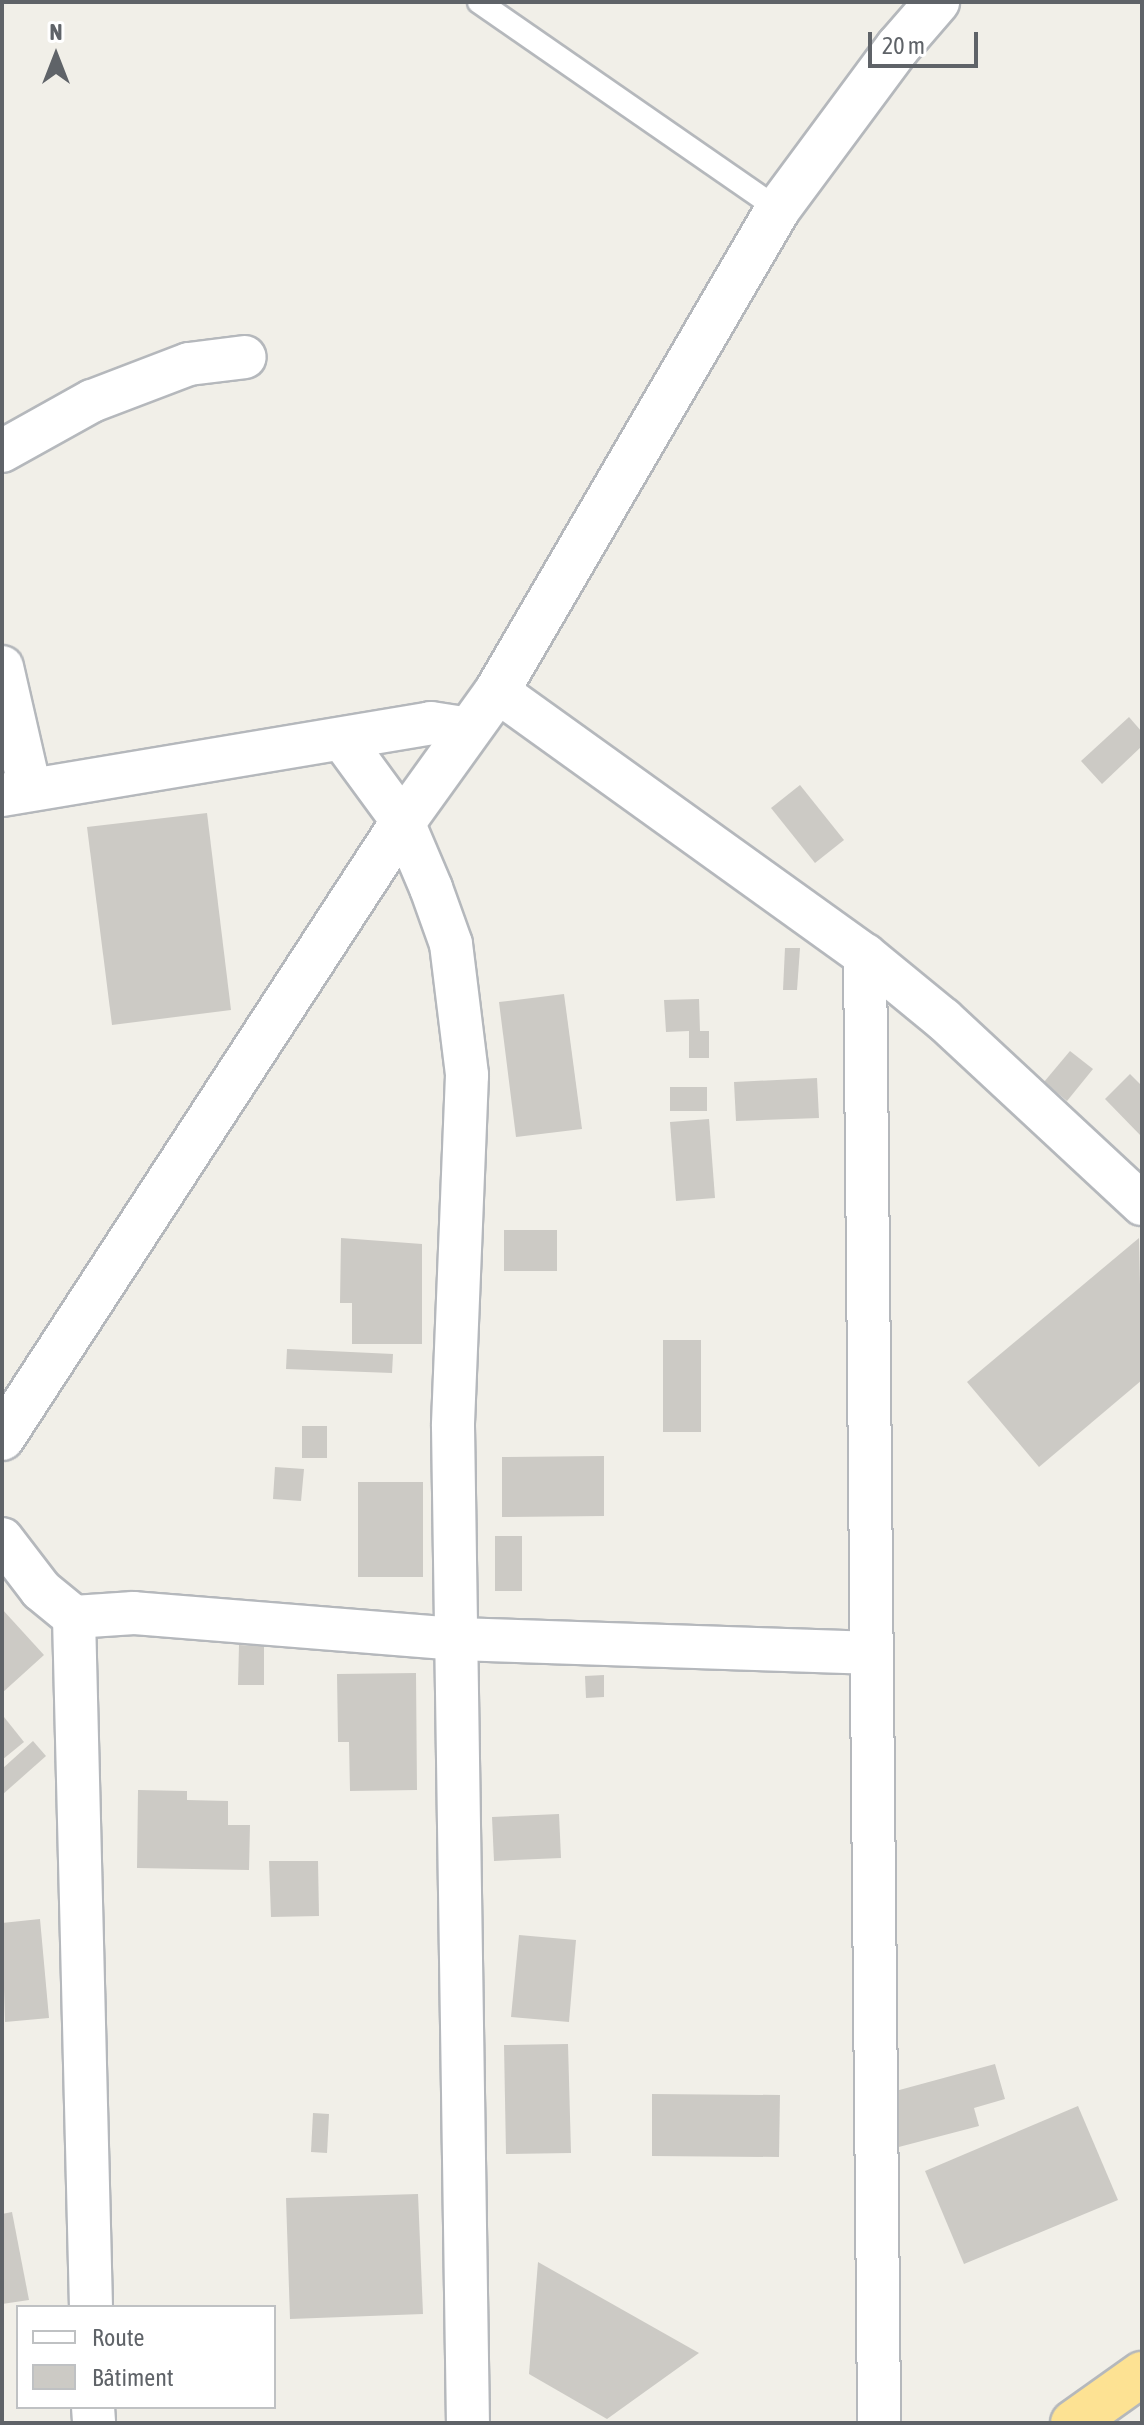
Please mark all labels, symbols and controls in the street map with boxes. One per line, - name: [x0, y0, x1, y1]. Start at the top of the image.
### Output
- north arrow: [16, 16, 96, 96]
- scale bar: [872, 16, 982, 66]
- text: N: [50, 19, 62, 45]
- text: 20 m: [882, 32, 925, 59]
- legend: [16, 2305, 276, 2409]
- text: Route: [92, 2324, 144, 2351]
- text: Bâtiment: [92, 2364, 174, 2391]

